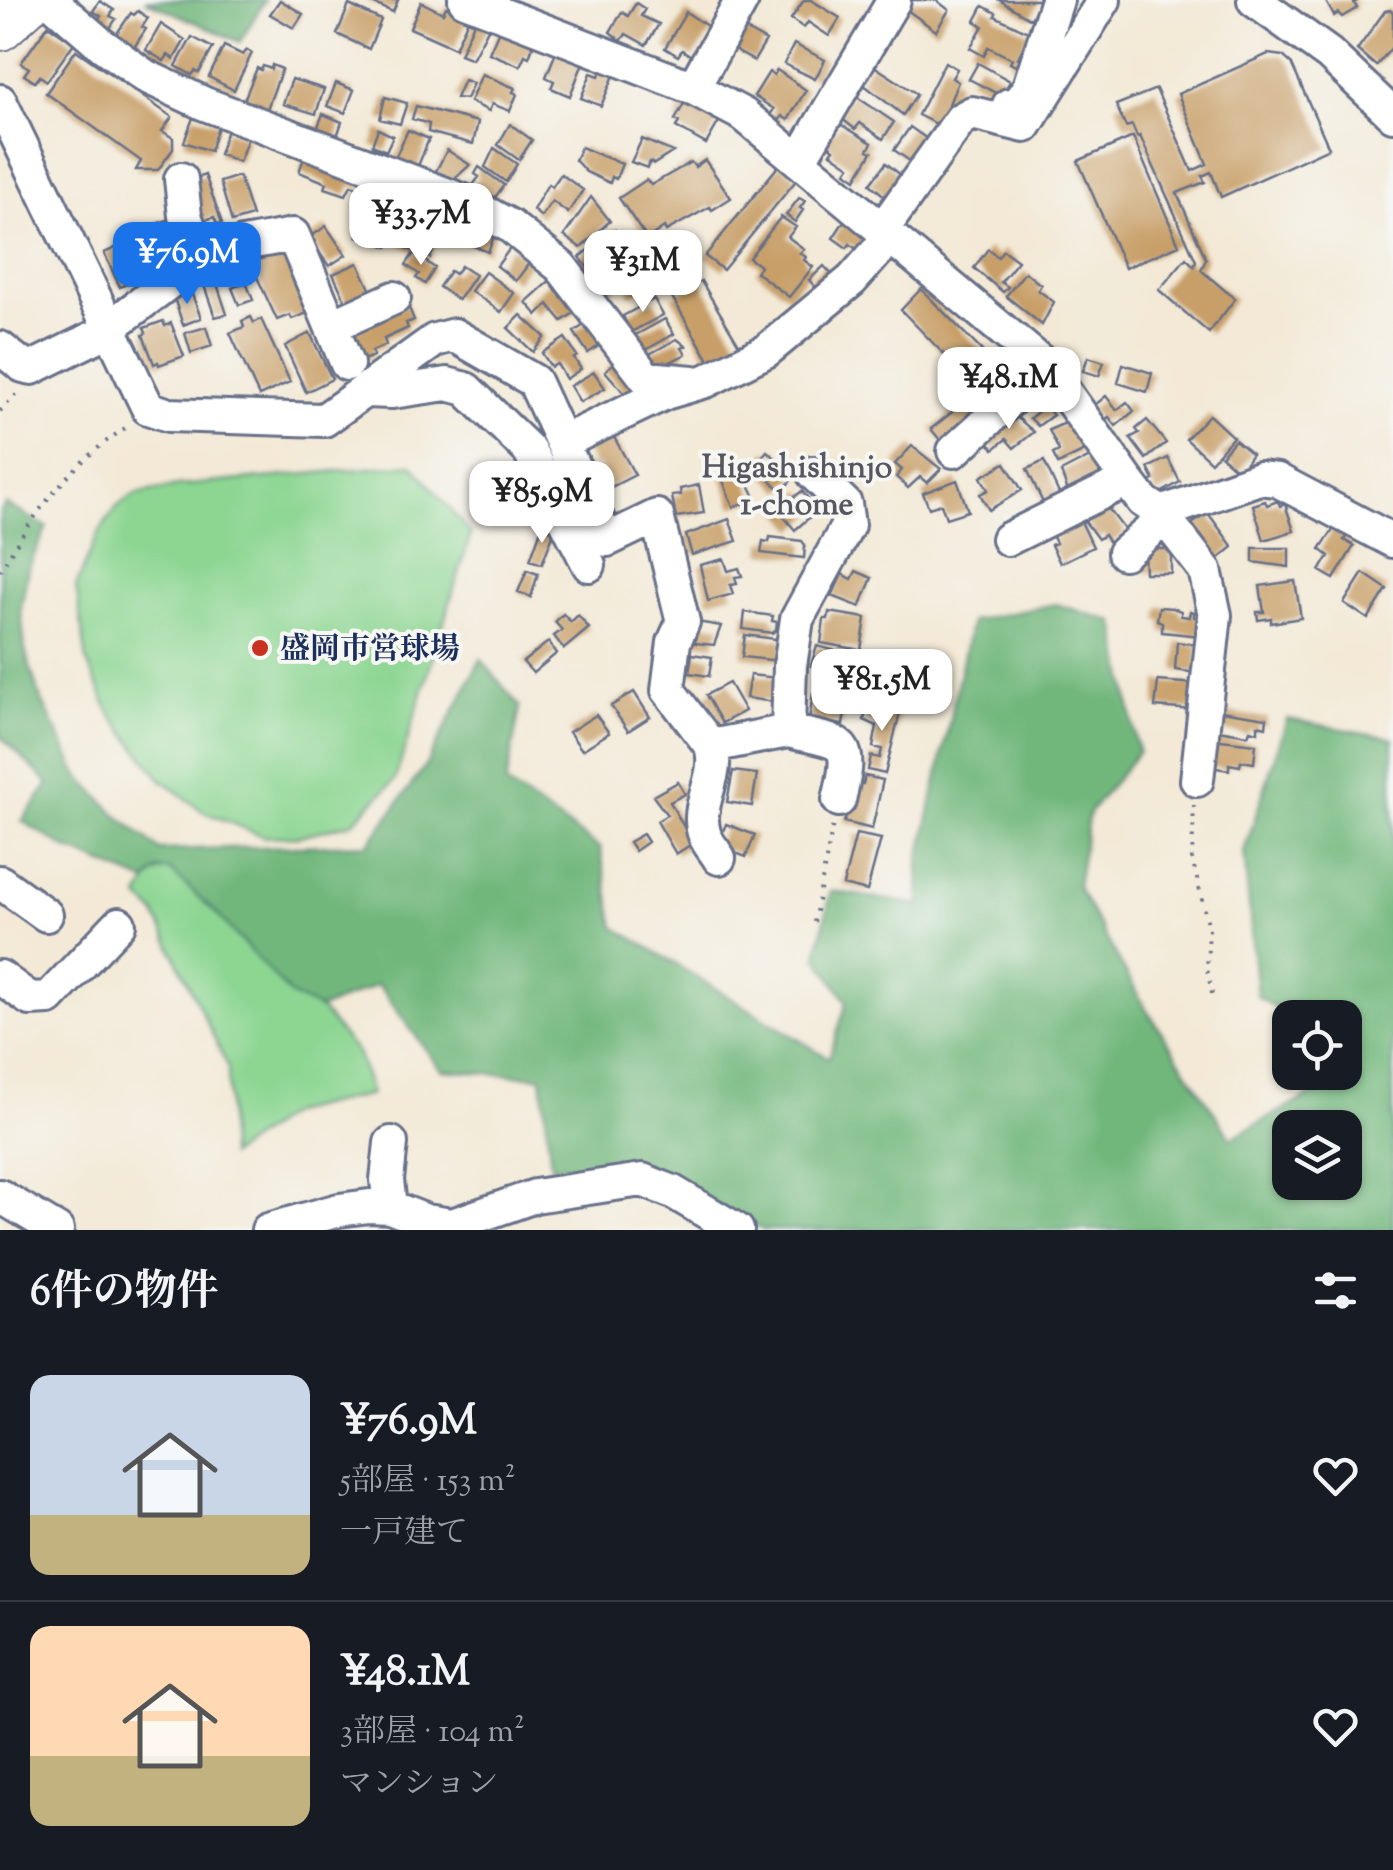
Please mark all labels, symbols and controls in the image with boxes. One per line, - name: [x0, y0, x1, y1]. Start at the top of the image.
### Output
- pin: ¥33.7M: [340, 183, 502, 268]
- text: ¥33.7M: [371, 192, 471, 238]
- pin: ¥76.9M: [106, 222, 268, 307]
- pin: ¥31M: [584, 230, 702, 315]
- text: ¥76.9M: [135, 231, 239, 277]
- text: ¥31M: [606, 239, 680, 285]
- pin: ¥48.1M: [928, 347, 1090, 432]
- text: ¥48.1M: [960, 356, 1058, 402]
- district label: Higashishinjo 1-chome: [702, 446, 892, 529]
- pin: ¥85.9M: [461, 461, 623, 546]
- text: ¥85.9M: [491, 470, 593, 516]
- place label: 盛岡市営球場: [280, 629, 460, 672]
- marker: 盛岡市営球場: [249, 637, 271, 659]
- pin: ¥81.5M: [801, 649, 963, 734]
- text: ¥81.5M: [833, 658, 931, 704]
- map controls: [1272, 1000, 1362, 1200]
- button: locate: [1272, 1000, 1362, 1090]
- button: layers: [1272, 1110, 1362, 1200]
- icon: filters: [1308, 1263, 1363, 1318]
- text: 6件の物件: [30, 1264, 219, 1324]
- text: ¥76.9M: [340, 1393, 477, 1453]
- icon: home: [110, 1415, 230, 1535]
- icon: heart: [1308, 1448, 1363, 1503]
- text: 5部屋 · 153 m²: [340, 1459, 515, 1505]
- text: 一戸建て: [340, 1511, 468, 1557]
- text: ¥48.1M: [340, 1644, 470, 1704]
- icon: home: [110, 1666, 230, 1786]
- icon: heart: [1308, 1699, 1363, 1754]
- text: 3部屋 · 104 m²: [340, 1710, 525, 1756]
- text: マンション: [340, 1762, 499, 1808]

